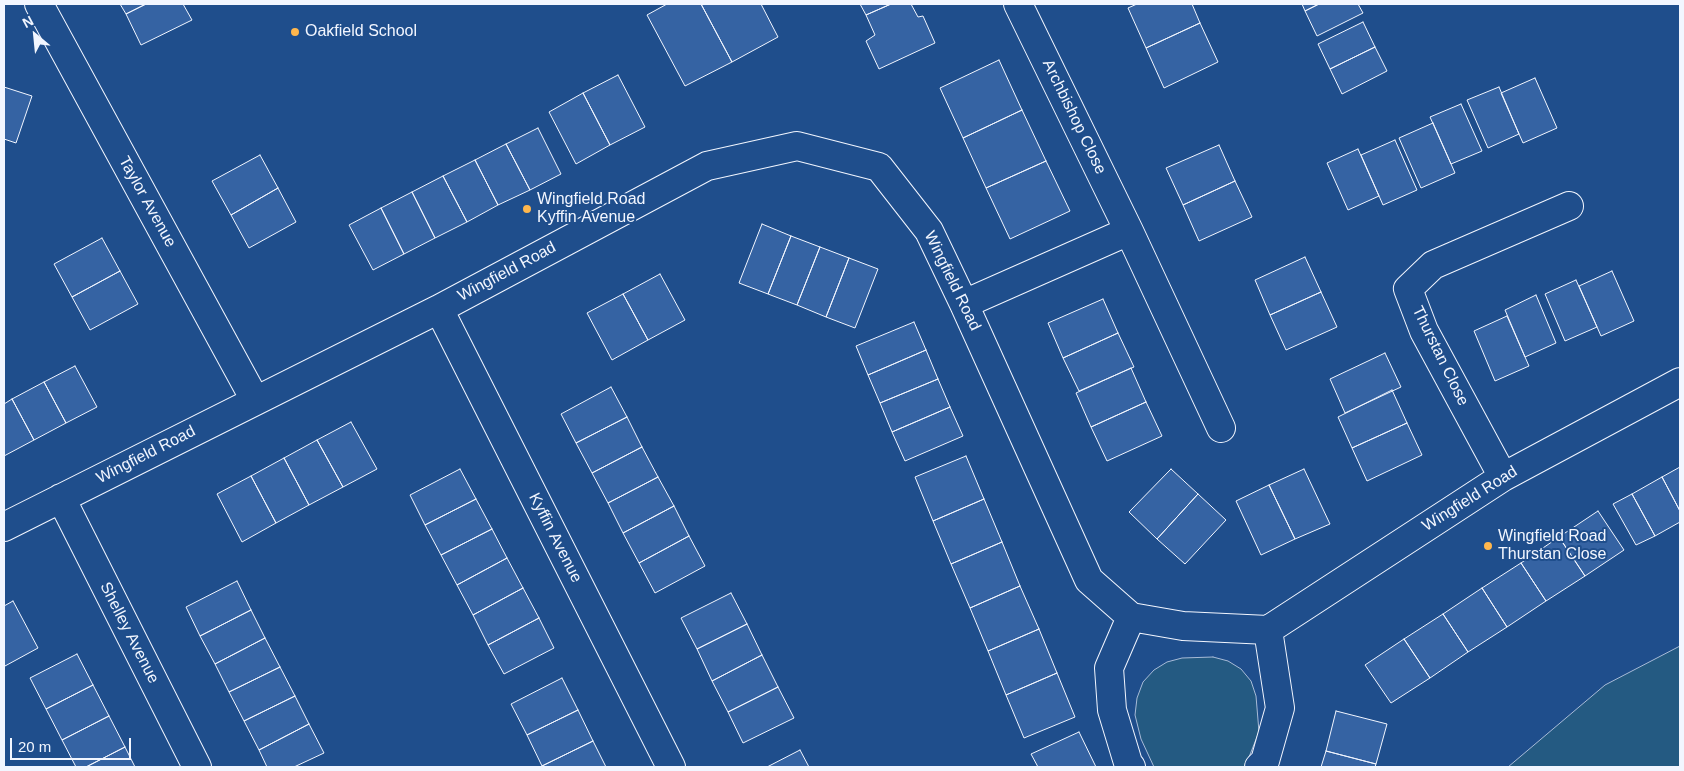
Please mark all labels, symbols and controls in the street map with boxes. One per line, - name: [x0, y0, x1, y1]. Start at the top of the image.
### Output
- north arrow: [10, 10, 60, 60]
- text: N: [20, 12, 36, 31]
- place label: Oakfield School: [305, 22, 417, 42]
- marker: Oakfield School: [289, 26, 301, 38]
- street label: Archbishop Close: [1038, 56, 1110, 178]
- street label: Taylor Avenue: [114, 153, 180, 251]
- place label: Wingfield Road Kyffin Avenue: [537, 190, 646, 228]
- marker: Wingfield Road Kyffin Avenue: [521, 203, 533, 215]
- street label: Wingfield Road: [920, 228, 984, 334]
- street label: Wingfield Road: [455, 238, 559, 306]
- street label: Thurstan Close: [1408, 303, 1472, 409]
- street label: Wingfield Road: [93, 422, 199, 488]
- street label: Wingfield Road: [1419, 462, 1521, 536]
- street label: Kyffin Avenue: [524, 490, 586, 586]
- place label: Wingfield Road Thurstan Close: [1498, 527, 1606, 565]
- marker: Wingfield Road Thurstan Close: [1482, 540, 1494, 552]
- street label: Shelley Avenue: [95, 579, 163, 687]
- scale bar: [12, 728, 134, 760]
- text: 20 m: [18, 738, 51, 755]

